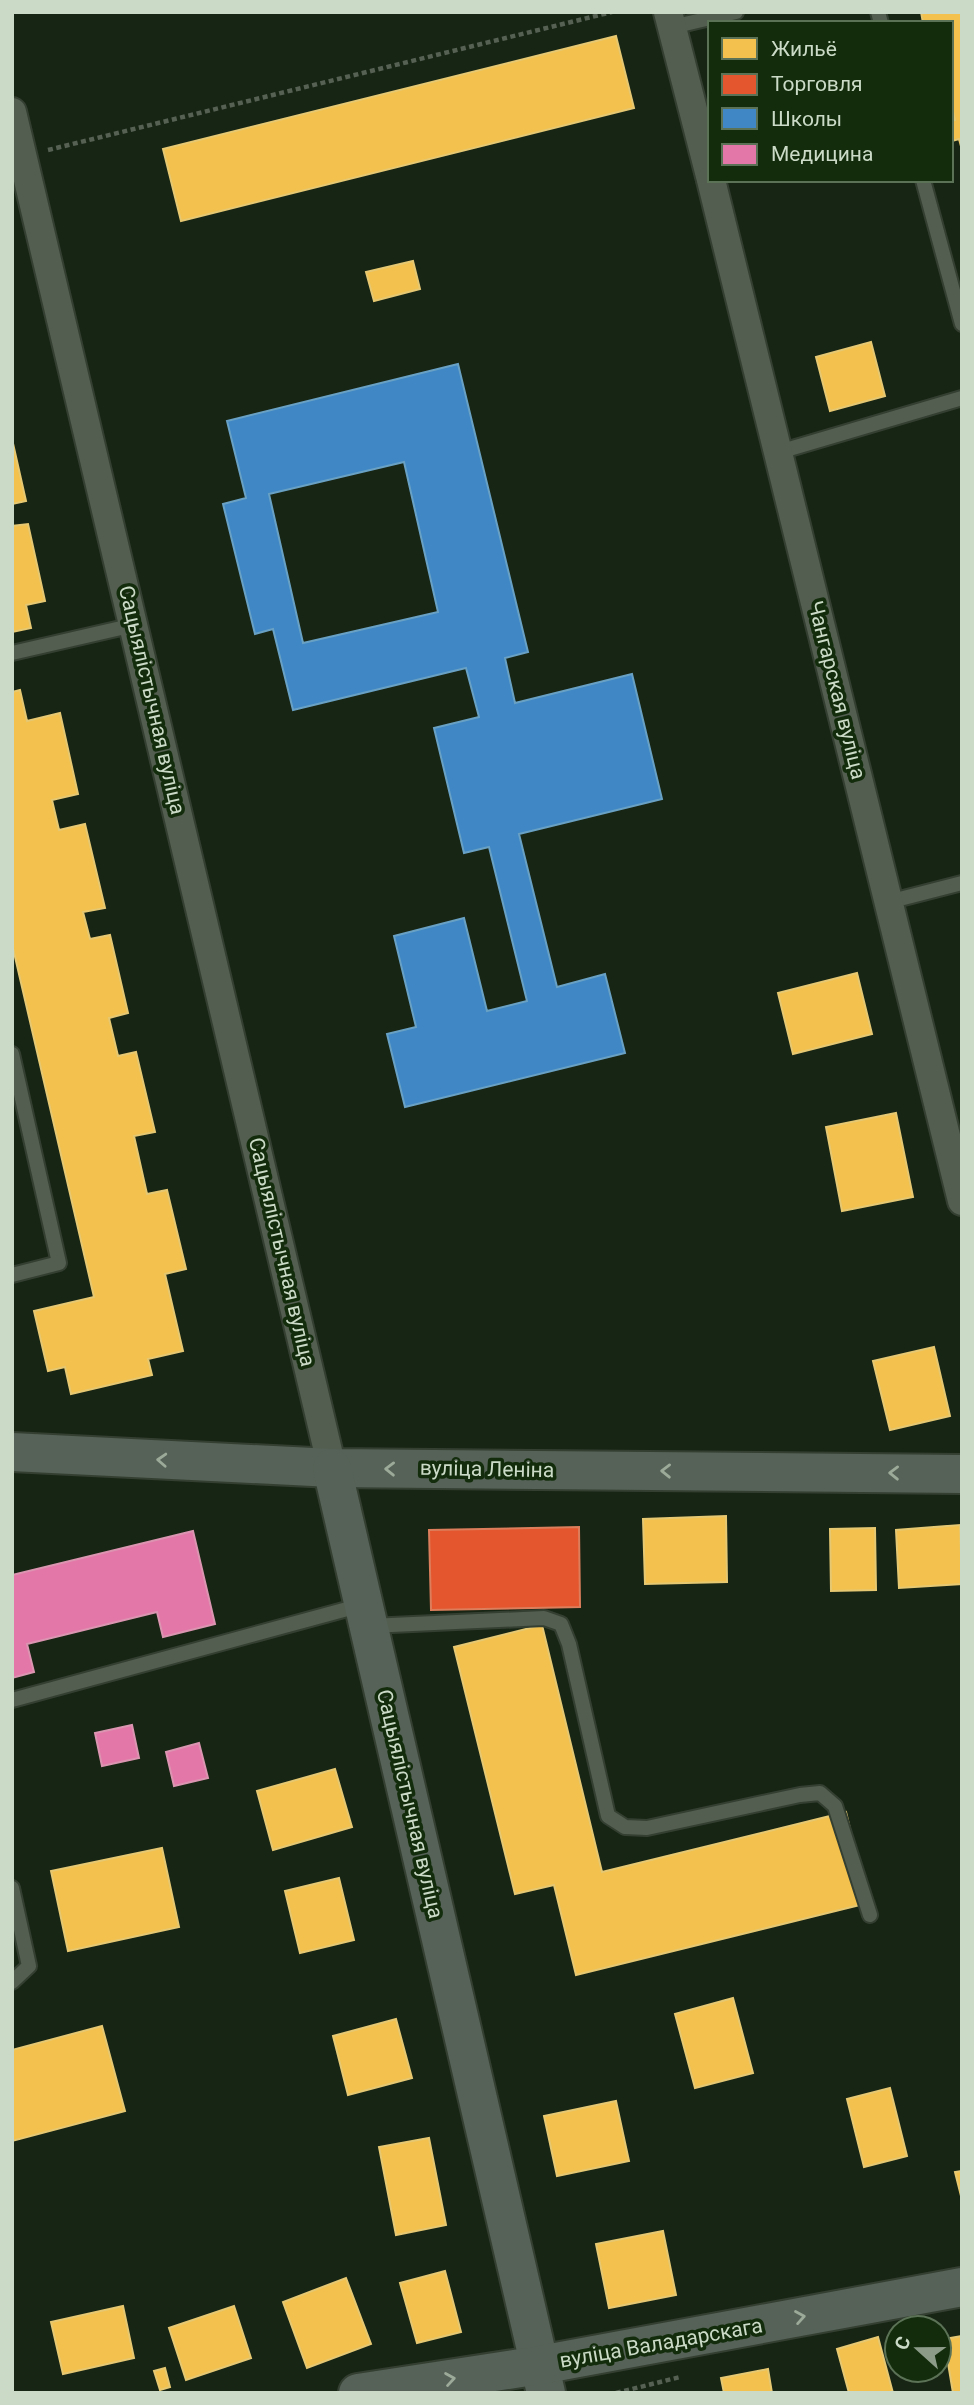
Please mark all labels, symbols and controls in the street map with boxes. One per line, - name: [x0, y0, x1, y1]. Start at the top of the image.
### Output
- legend: [708, 21, 953, 182]
- text: Жильё: [771, 37, 837, 61]
- text: Торговля: [771, 72, 863, 96]
- text: Школы: [771, 107, 842, 131]
- text: Медицина: [771, 142, 873, 166]
- street label: Сацыялістычная вуліца: [114, 583, 190, 817]
- street label: Чангарская вуліца: [803, 598, 871, 782]
- street label: Сацыялістычная вуліца: [244, 1135, 320, 1369]
- one-way arrow: [156, 1452, 167, 1467]
- street label: вуліца Леніна: [420, 1456, 554, 1482]
- one-way arrow: [384, 1461, 395, 1476]
- one-way arrow: [660, 1463, 671, 1479]
- one-way arrow: [888, 1465, 898, 1481]
- street label: Сацыялістычная вуліца: [372, 1687, 448, 1921]
- one-way arrow: [794, 2310, 806, 2325]
- street label: вуліца Валадарскага: [558, 2313, 764, 2373]
- north arrow: [883, 2314, 953, 2384]
- text: С: [890, 2333, 916, 2353]
- one-way arrow: [444, 2371, 456, 2386]

